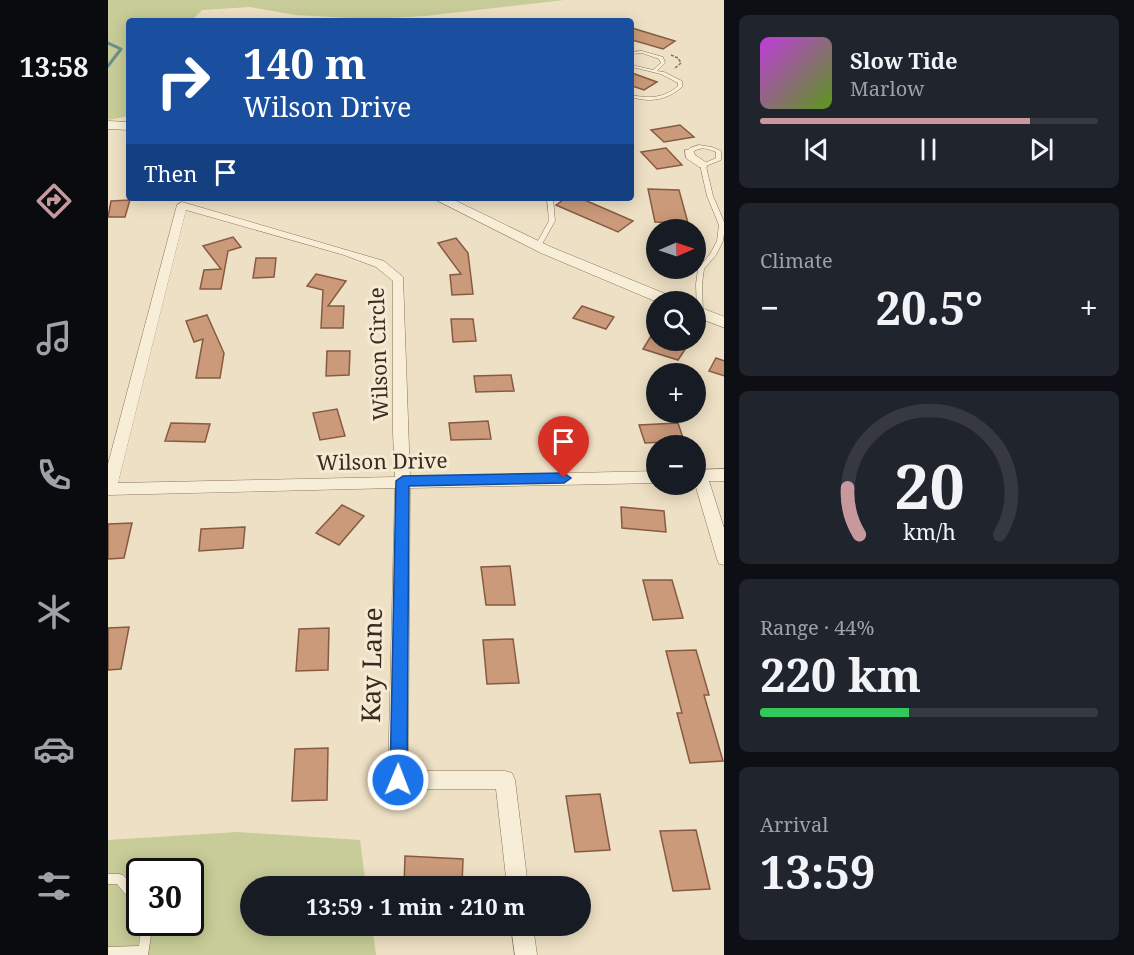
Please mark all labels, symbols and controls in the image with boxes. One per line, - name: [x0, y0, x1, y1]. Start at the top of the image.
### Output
- text: 140 m: [243, 34, 367, 91]
- icon: right: [144, 42, 222, 120]
- text: Slow Tide: [850, 45, 958, 75]
- text: 13:58: [19, 48, 89, 85]
- text: Marlow: [850, 75, 924, 102]
- text: Wilson Drive: [243, 88, 412, 125]
- icon: previous: [800, 133, 833, 166]
- icon: pause: [912, 133, 945, 166]
- icon: next: [1025, 133, 1058, 166]
- icon: arrive: [209, 156, 242, 189]
- text: Then: [144, 158, 197, 188]
- icon: directions: [33, 180, 75, 222]
- north arrow: [646, 219, 706, 279]
- map controls: [646, 219, 706, 495]
- text: Climate: [760, 247, 833, 274]
- text: 20.5°: [876, 277, 983, 338]
- text: −: [760, 285, 779, 330]
- text: +: [1080, 285, 1098, 330]
- street label: Wilson Circle: [362, 287, 394, 421]
- button: search: [646, 291, 706, 351]
- icon: music: [33, 317, 75, 359]
- button: +: [646, 363, 706, 423]
- pin: [538, 416, 589, 478]
- icon: arrive: [547, 425, 580, 458]
- button: −: [646, 435, 706, 495]
- text: 20: [894, 442, 964, 527]
- street label: Wilson Drive: [316, 446, 448, 476]
- icon: phone: [33, 454, 75, 496]
- text: km/h: [903, 517, 956, 546]
- icon: climate: [33, 591, 75, 633]
- street label: Kay Lane: [352, 607, 390, 723]
- text: Range · 44%: [760, 614, 874, 641]
- text: 220 km: [760, 644, 921, 705]
- icon: car: [33, 728, 75, 770]
- position arrow: [366, 748, 430, 812]
- text: Arrival: [760, 811, 828, 838]
- text: 13:59: [760, 841, 875, 902]
- speed limit sign: 30: [126, 858, 204, 936]
- icon: filters: [33, 865, 75, 907]
- text: 13:59 · 1 min · 210 m: [306, 891, 525, 921]

